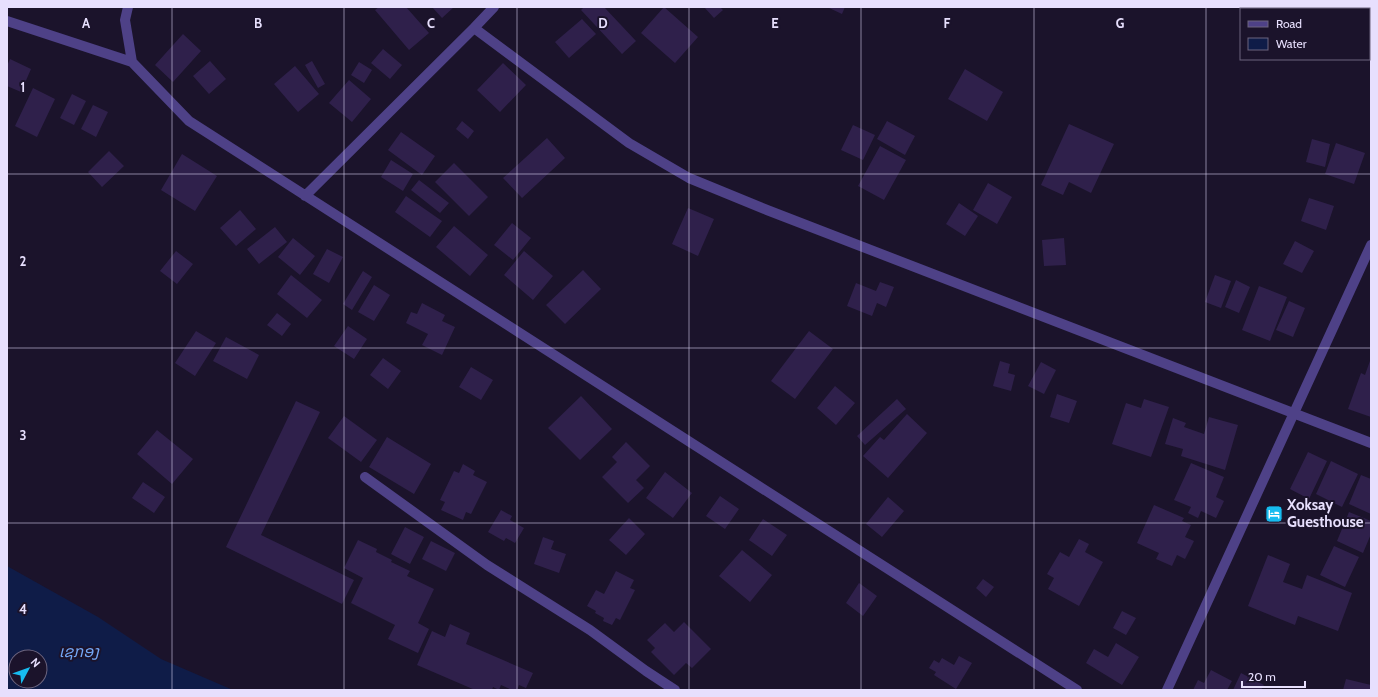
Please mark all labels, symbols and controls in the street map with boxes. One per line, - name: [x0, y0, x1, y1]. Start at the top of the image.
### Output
- legend: [1240, 8, 1370, 60]
- text: A: [82, 15, 91, 31]
- text: B: [254, 15, 262, 31]
- text: C: [427, 15, 435, 31]
- text: D: [598, 15, 608, 31]
- text: E: [771, 15, 779, 31]
- text: F: [944, 15, 951, 31]
- text: G: [1116, 15, 1125, 31]
- text: Road: [1276, 16, 1302, 31]
- text: Water: [1276, 36, 1307, 51]
- text: 1: [21, 79, 25, 95]
- text: 2: [20, 253, 27, 269]
- text: 3: [19, 427, 27, 443]
- place label: Xoksay Guesthouse: [1286, 496, 1364, 531]
- hotel icon: Xoksay Guesthouse: [1264, 504, 1284, 524]
- text: 4: [19, 601, 27, 617]
- water label: ເຊກອງ: [59, 642, 100, 661]
- north arrow: [8, 649, 48, 689]
- text: N: [28, 655, 43, 670]
- scale bar: [1242, 663, 1305, 689]
- text: 20 m: [1248, 669, 1276, 684]

